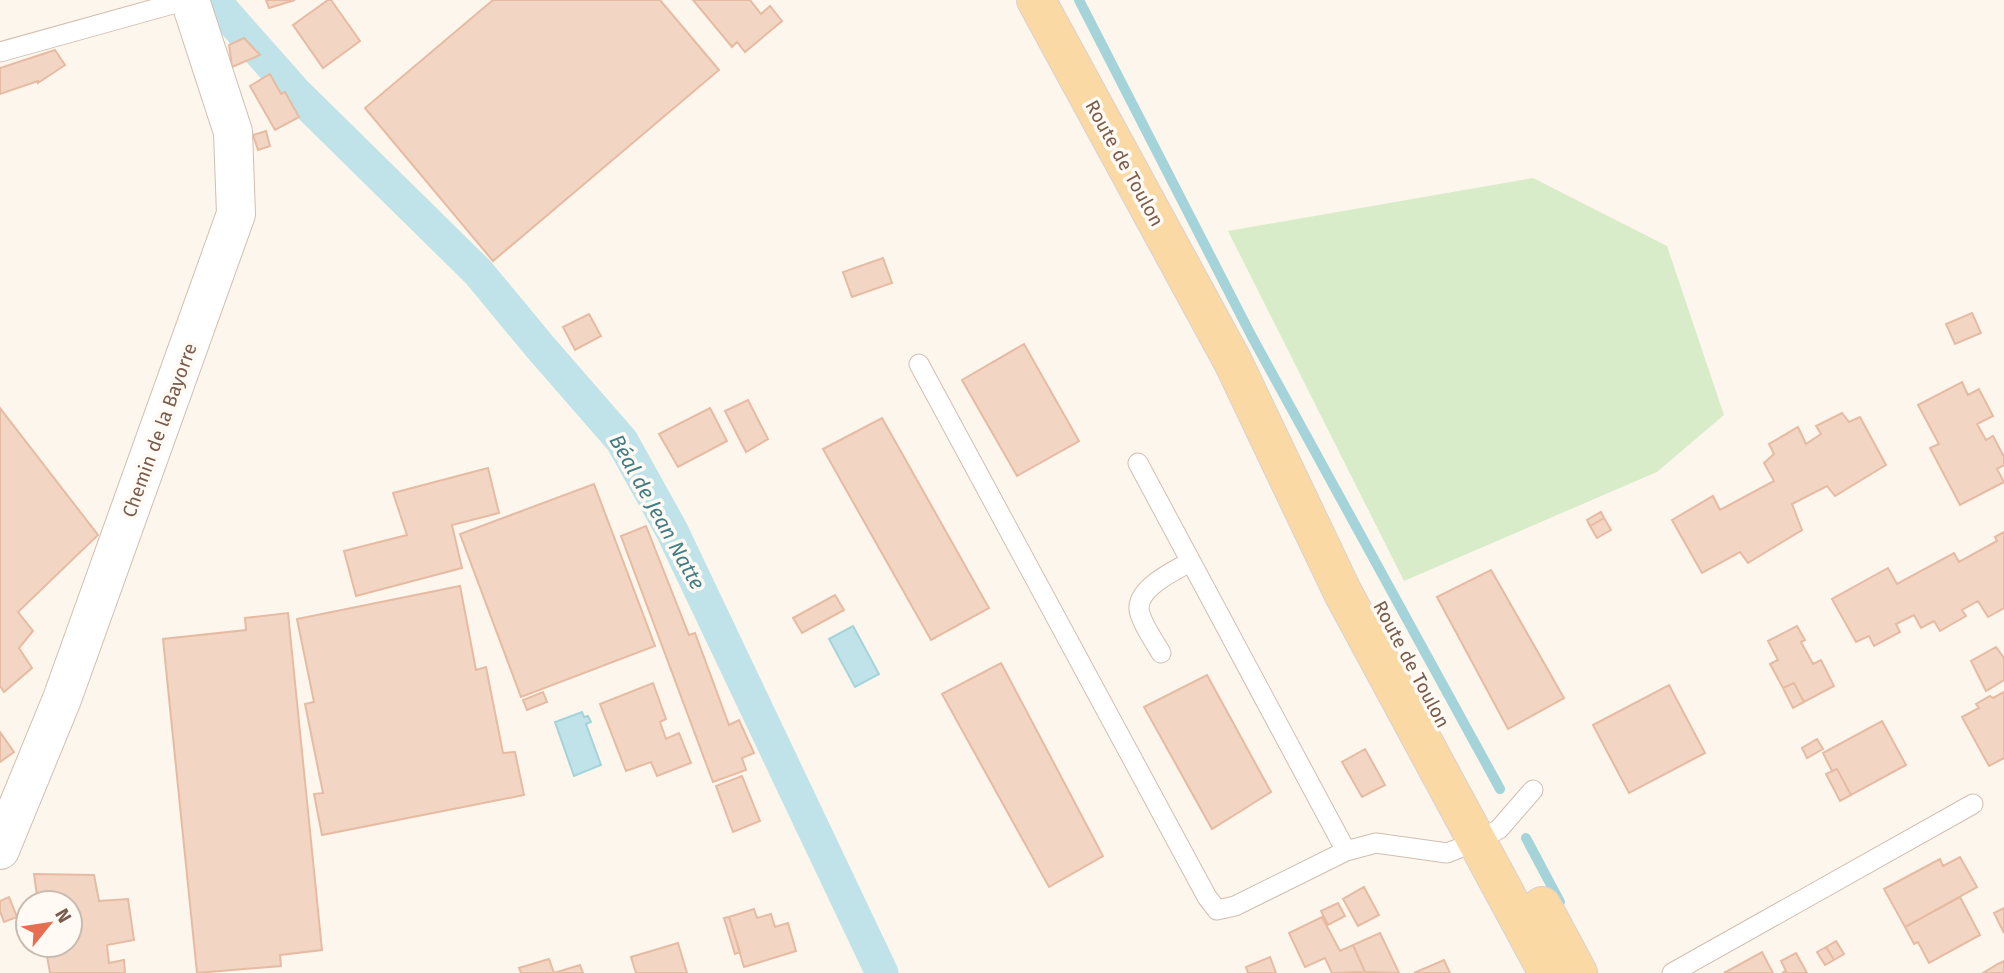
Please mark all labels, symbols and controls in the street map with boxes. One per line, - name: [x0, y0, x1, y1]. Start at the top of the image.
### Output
- street label: Route de Toulon: [1080, 96, 1169, 230]
- street label: Chemin de la Bayorre: [117, 340, 202, 520]
- water label: Béal de Jean Natte: [604, 430, 711, 594]
- street label: Route de Toulon: [1368, 597, 1455, 732]
- north arrow: [14, 889, 84, 959]
- text: N: [50, 905, 76, 927]

